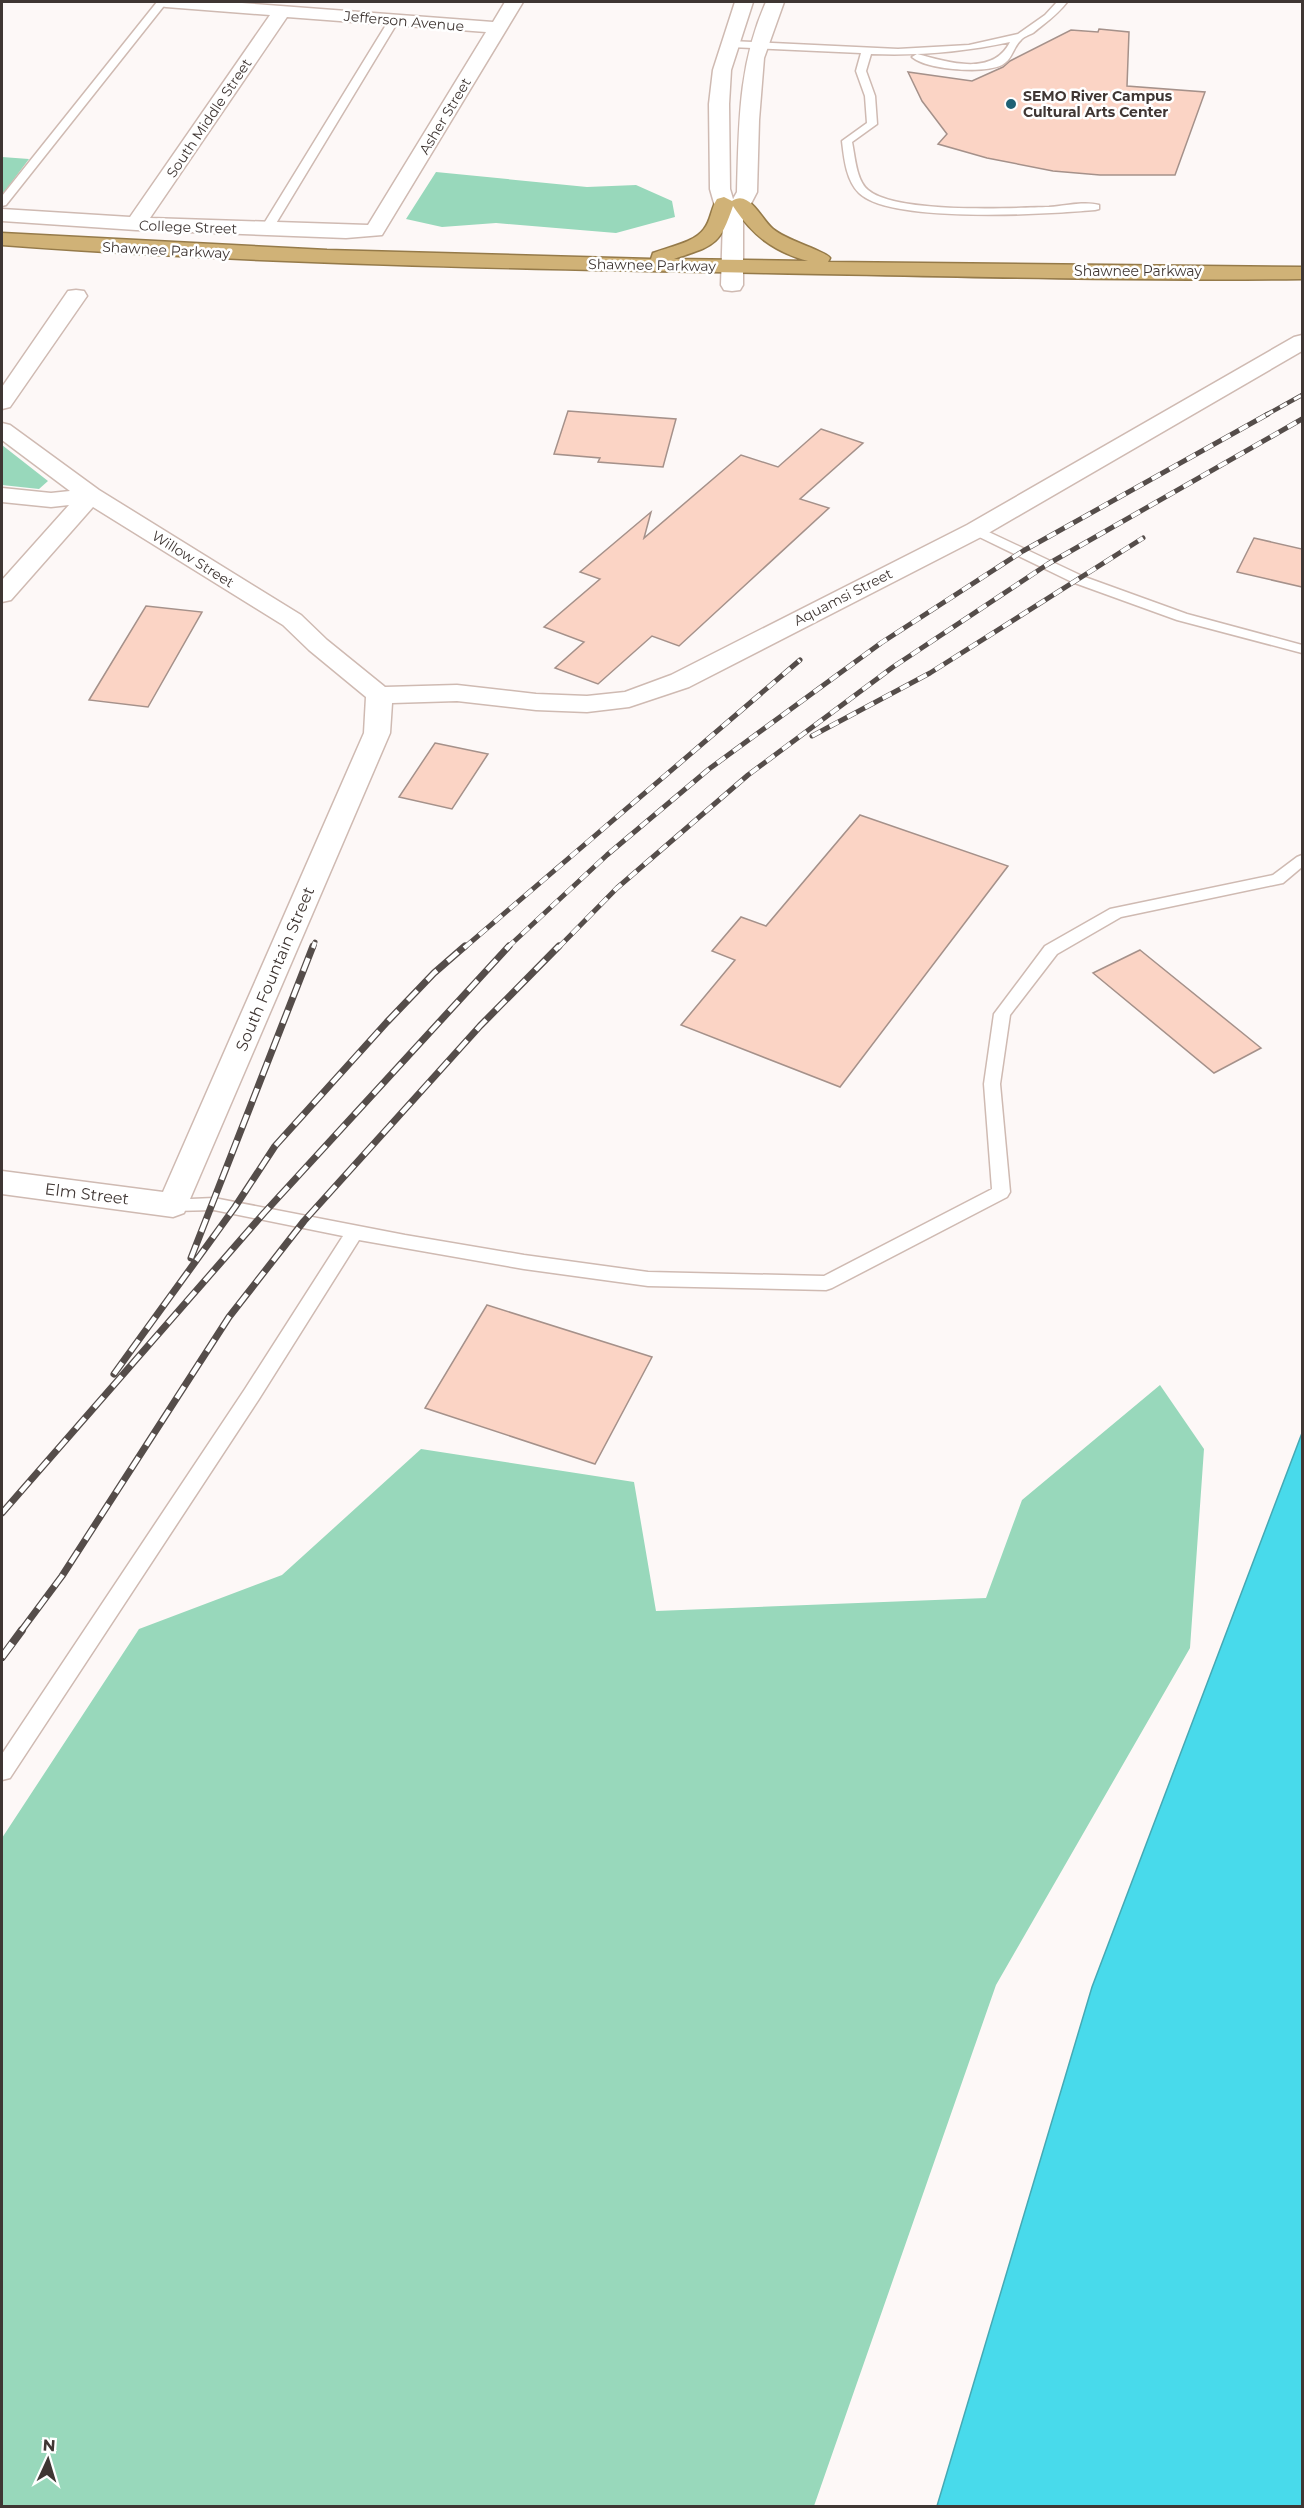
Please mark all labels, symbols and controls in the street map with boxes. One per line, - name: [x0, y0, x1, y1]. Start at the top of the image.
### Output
- street label: Jefferson Avenue: [342, 7, 465, 35]
- street label: South Middle Street: [162, 55, 256, 181]
- street label: Asher Street: [415, 74, 475, 158]
- place label: SEMO River Campus Cultural Arts Center: [1023, 87, 1173, 121]
- marker: SEMO River Campus Cultural Arts Center: [1004, 97, 1018, 111]
- street label: College Street: [139, 216, 238, 238]
- street label: Shawnee Parkway: [102, 238, 231, 262]
- street label: Shawnee Parkway: [588, 255, 716, 275]
- street label: Shawnee Parkway: [1074, 262, 1202, 280]
- street label: Willow Street: [149, 527, 238, 592]
- street label: Aquamsi Street: [791, 564, 896, 630]
- street label: South Fountain Street: [232, 883, 318, 1054]
- street label: Elm Street: [44, 1179, 131, 1209]
- north arrow: [18, 2430, 78, 2490]
- text: N: [42, 2436, 56, 2455]

